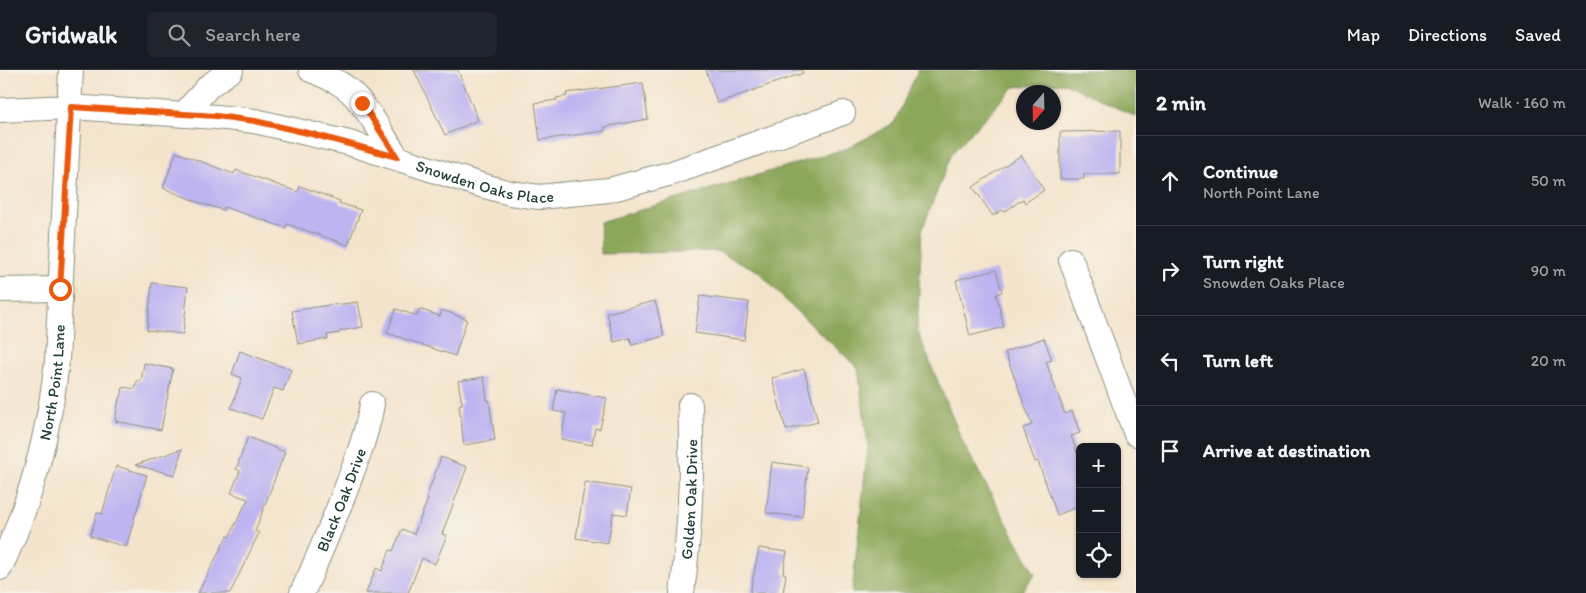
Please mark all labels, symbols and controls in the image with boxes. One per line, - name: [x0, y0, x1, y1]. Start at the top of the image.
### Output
- search box: [147, 12, 497, 57]
- text: Gridwalk: [25, 20, 117, 49]
- icon: search: [165, 21, 193, 49]
- text: Search here: [205, 23, 301, 46]
- text: Map: [1347, 24, 1380, 46]
- text: Directions: [1408, 24, 1487, 46]
- text: Saved: [1515, 24, 1561, 46]
- north arrow: [1016, 85, 1061, 130]
- text: 2 min: [1156, 90, 1206, 115]
- route end: [351, 92, 374, 115]
- text: Walk · 160 m: [1478, 93, 1566, 112]
- street label: Snowden Oaks Place: [413, 156, 555, 207]
- text: Continue: [1203, 160, 1278, 183]
- icon: ahead: [1156, 167, 1184, 195]
- text: 50 m: [1531, 171, 1566, 190]
- text: North Point Lane: [1203, 183, 1319, 202]
- text: Turn right: [1203, 250, 1284, 273]
- icon: right: [1156, 257, 1184, 285]
- text: 90 m: [1531, 261, 1566, 280]
- text: Snowden Oaks Place: [1203, 273, 1345, 292]
- route start: [49, 278, 72, 301]
- street label: North Point Lane: [35, 324, 69, 442]
- icon: left: [1156, 347, 1184, 375]
- text: Turn left: [1203, 349, 1273, 372]
- text: 20 m: [1531, 351, 1566, 370]
- icon: arrive: [1156, 437, 1184, 465]
- street label: Golden Oak Drive: [677, 439, 701, 560]
- text: Arrive at destination: [1203, 439, 1370, 462]
- map controls: [1076, 443, 1121, 578]
- button: +: [1076, 443, 1121, 488]
- street label: Black Oak Drive: [313, 446, 370, 555]
- button: −: [1076, 488, 1121, 533]
- button: locate: [1076, 533, 1121, 578]

